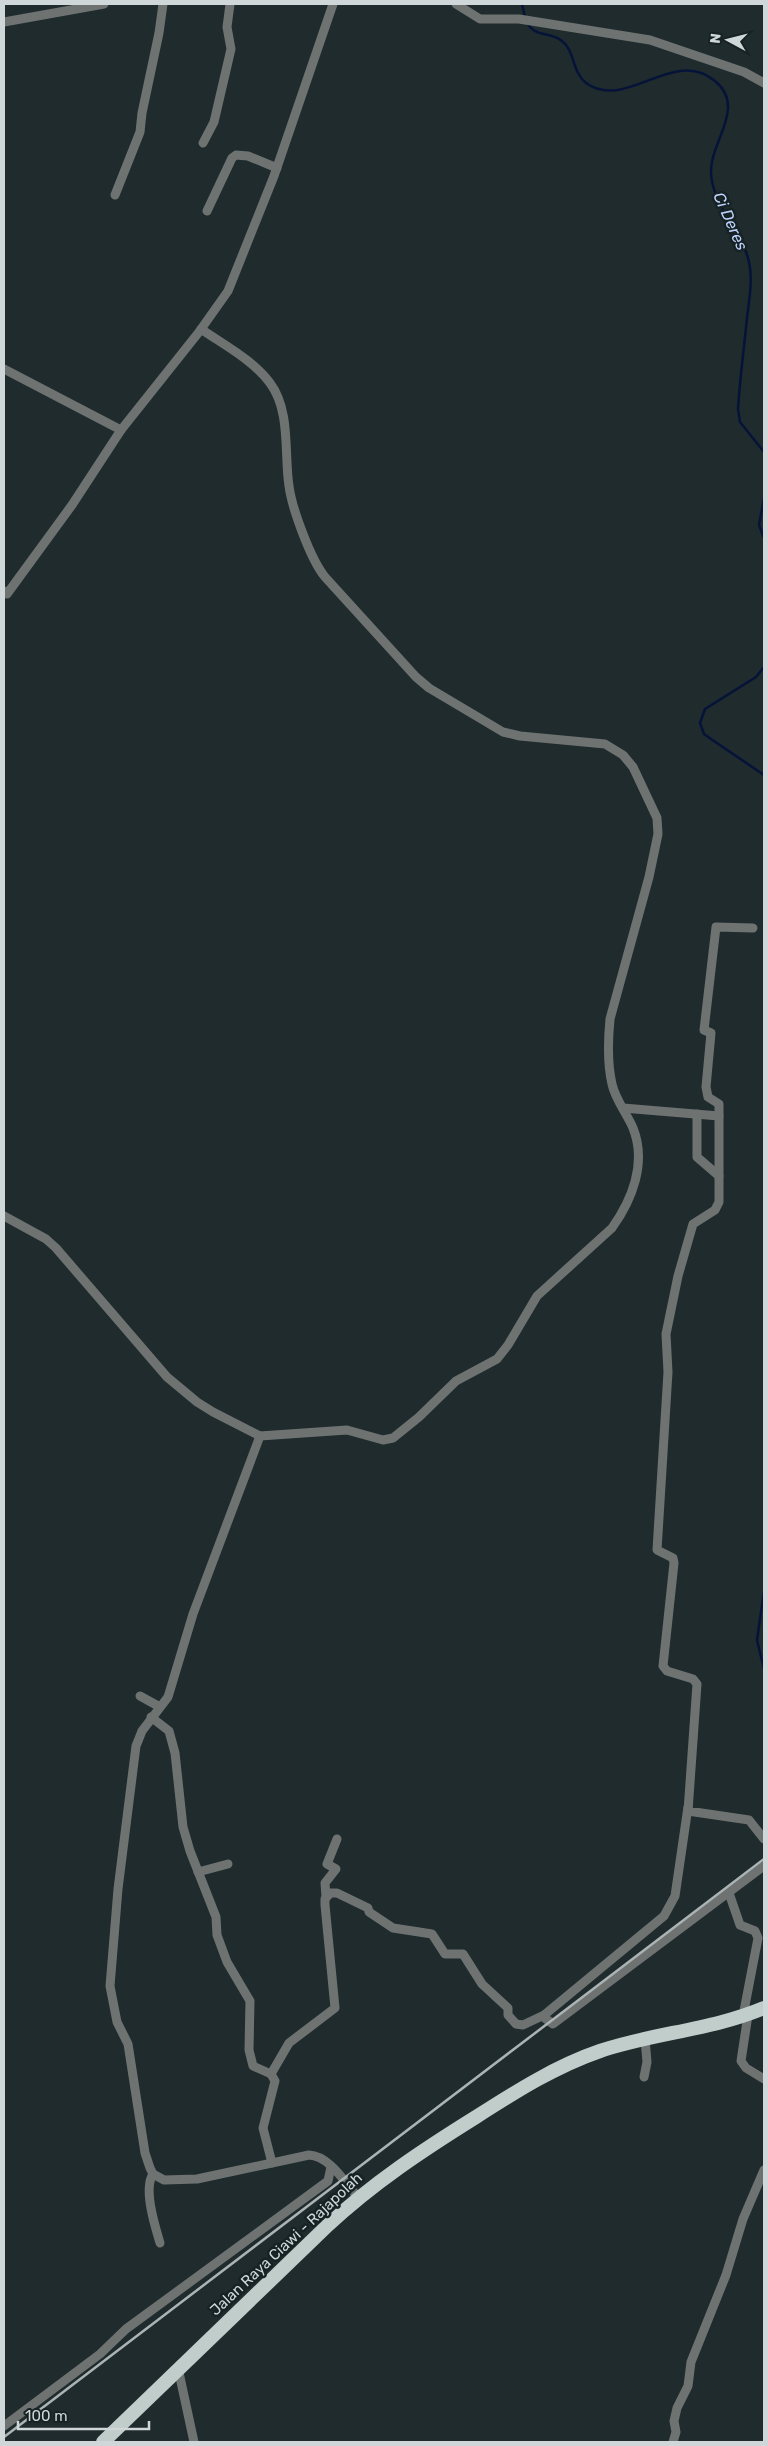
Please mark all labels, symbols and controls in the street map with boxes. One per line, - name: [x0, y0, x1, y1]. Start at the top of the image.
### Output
- north arrow: [703, 15, 753, 65]
- text: N: [707, 32, 725, 45]
- water label: Ci Deres: [709, 189, 752, 253]
- street label: Jalan Raya Ciawi - Rajapolah: [206, 2169, 366, 2319]
- scale bar: [18, 2398, 149, 2430]
- text: 100 m: [25, 2407, 67, 2425]

